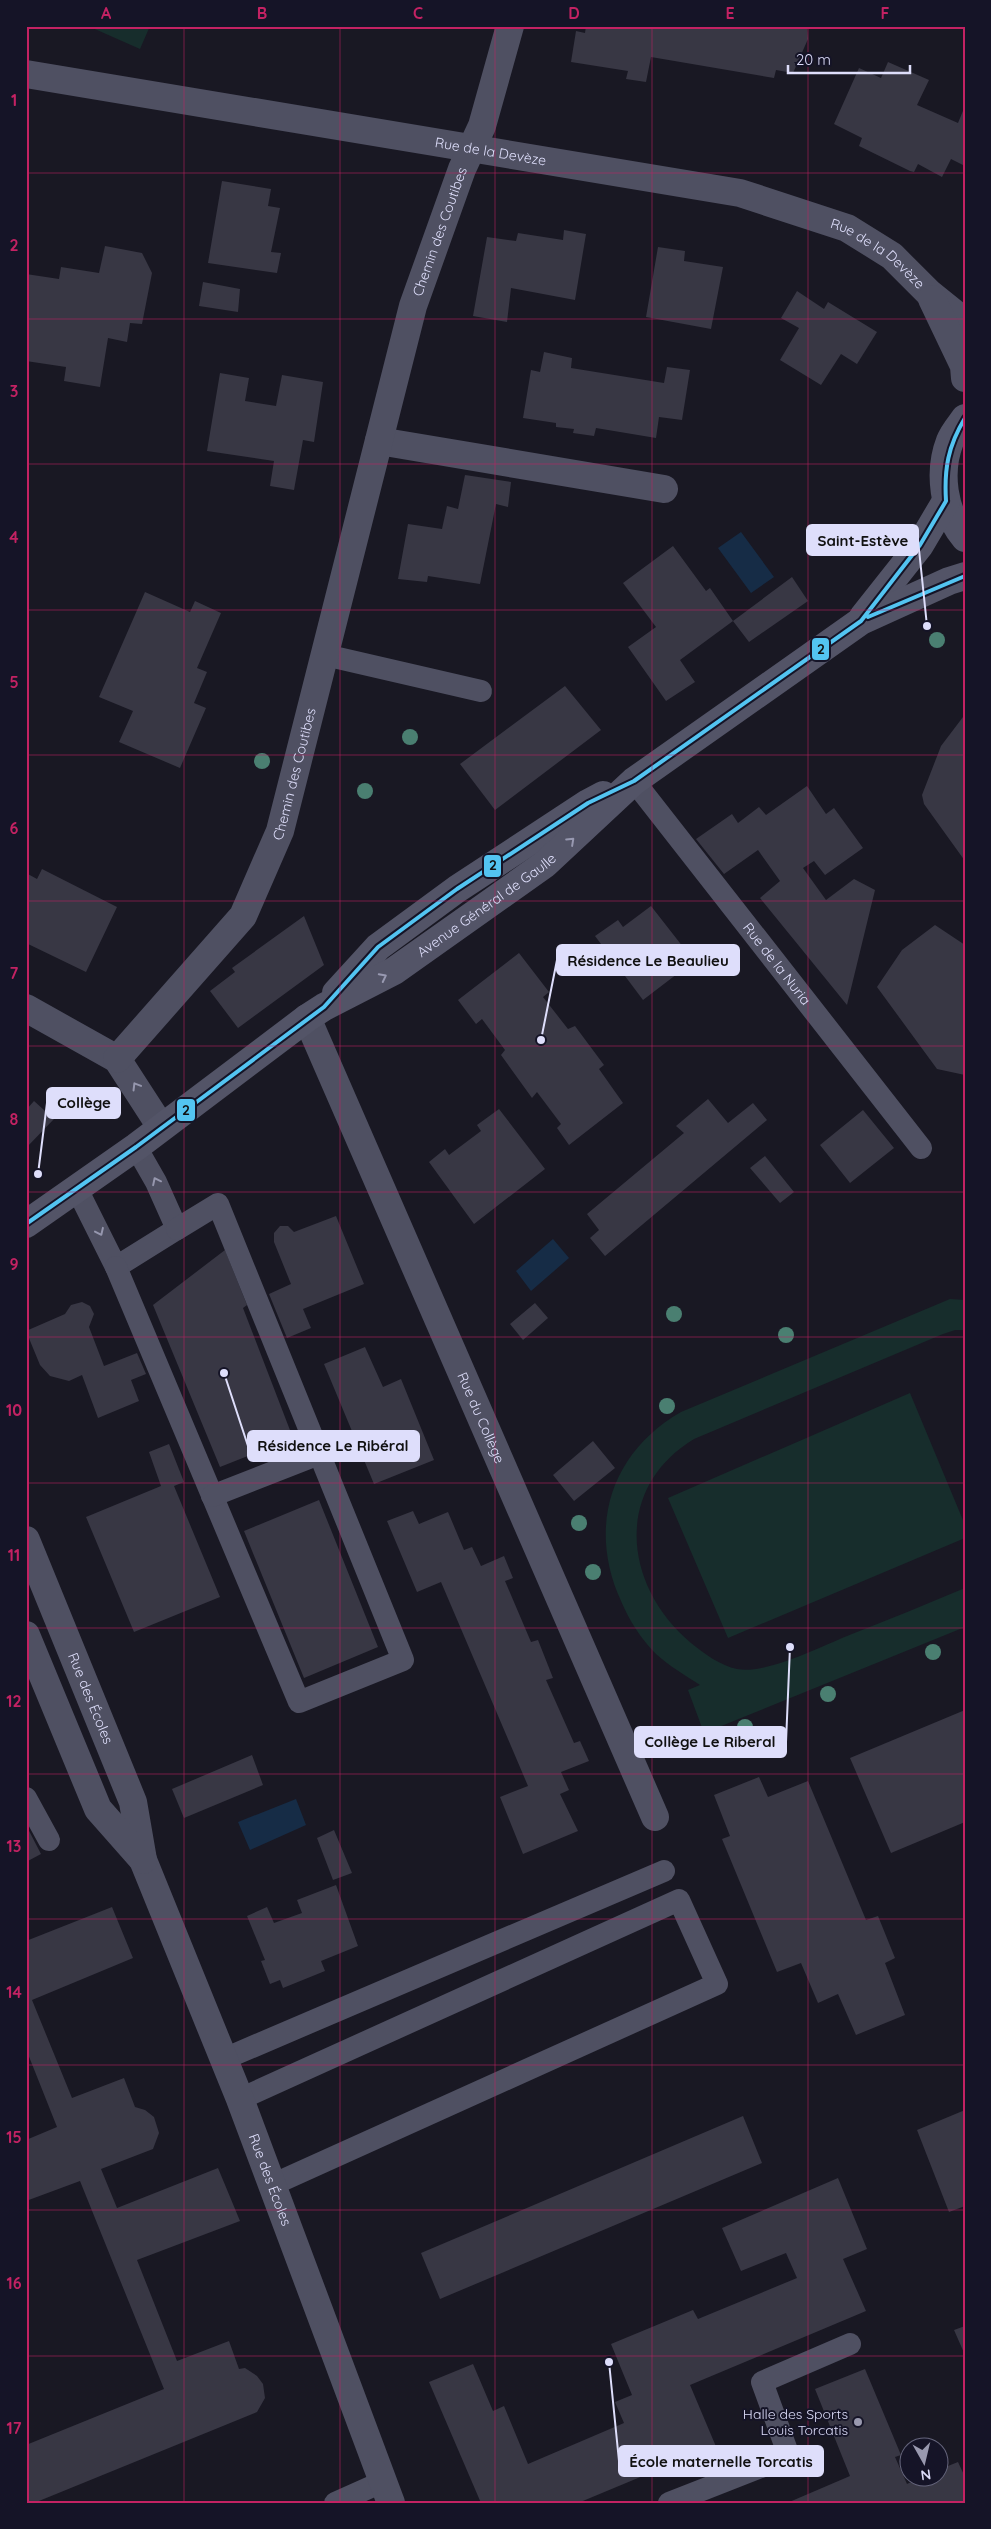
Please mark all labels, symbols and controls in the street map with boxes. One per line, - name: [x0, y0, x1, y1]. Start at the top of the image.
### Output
- text: A: [101, 3, 112, 23]
- text: B: [257, 3, 267, 23]
- text: C: [413, 3, 423, 23]
- text: D: [568, 3, 580, 23]
- text: E: [725, 3, 735, 23]
- text: F: [881, 3, 890, 23]
- scale bar: [788, 42, 911, 74]
- text: 20 m: [796, 50, 831, 69]
- text: 1: [11, 90, 17, 110]
- street label: Rue de la Devèze: [434, 133, 548, 170]
- street label: Chemin des Coutibes: [408, 165, 471, 299]
- street label: Rue de la Devèze: [828, 214, 929, 293]
- text: 2: [9, 235, 19, 255]
- text: 3: [10, 381, 18, 401]
- callout: Saint-Estève: [807, 525, 918, 555]
- text: 4: [9, 527, 19, 547]
- text: Saint-Estève: [818, 531, 909, 550]
- line badge: 2: [811, 637, 830, 661]
- text: 2: [817, 640, 825, 658]
- text: 5: [9, 672, 19, 692]
- street label: Chemin des Coutibes: [268, 706, 320, 843]
- text: 6: [10, 818, 19, 838]
- one-way arrow: [565, 838, 574, 847]
- street label: Avenue Général de Gaulle: [413, 849, 560, 961]
- line badge: 2: [483, 854, 502, 878]
- text: 2: [489, 856, 497, 874]
- street label: Rue de la Nuria: [739, 919, 815, 1009]
- callout: Résidence Le Beaulieu: [557, 945, 739, 975]
- text: Résidence Le Beaulieu: [567, 951, 729, 970]
- text: 7: [10, 963, 19, 983]
- one-way arrow: [377, 973, 386, 983]
- one-way arrow: [132, 1082, 142, 1091]
- callout: Collège: [47, 1088, 120, 1118]
- text: Collège: [57, 1093, 111, 1112]
- line badge: 2: [176, 1098, 196, 1122]
- text: 2: [182, 1101, 190, 1119]
- text: 8: [10, 1109, 19, 1129]
- one-way arrow: [152, 1178, 162, 1187]
- one-way arrow: [93, 1227, 104, 1236]
- text: 9: [9, 1254, 19, 1274]
- street label: Rue du Collège: [453, 1369, 509, 1466]
- text: 10: [6, 1400, 22, 1420]
- callout: Résidence Le Ribéral: [248, 1431, 419, 1461]
- text: Résidence Le Ribéral: [257, 1436, 409, 1455]
- text: 11: [8, 1545, 20, 1565]
- street label: Rue des Écoles: [64, 1650, 117, 1747]
- text: 12: [6, 1691, 22, 1711]
- callout: Collège Le Riberal: [635, 1727, 786, 1757]
- text: Collège Le Riberal: [644, 1732, 776, 1751]
- text: 13: [7, 1836, 21, 1856]
- text: 14: [6, 1982, 22, 2002]
- text: 15: [6, 2127, 22, 2147]
- street label: Rue des Écoles: [245, 2131, 296, 2228]
- text: 16: [6, 2273, 22, 2293]
- place label: Halle des Sports Louis Torcatis: [743, 2405, 848, 2439]
- marker: Halle des Sports Louis Torcatis: [852, 2416, 864, 2428]
- text: 17: [6, 2418, 22, 2438]
- north arrow: [898, 2436, 948, 2486]
- callout: École maternelle Torcatis: [619, 2446, 823, 2476]
- text: École maternelle Torcatis: [629, 2452, 813, 2471]
- text: N: [919, 2465, 932, 2485]

